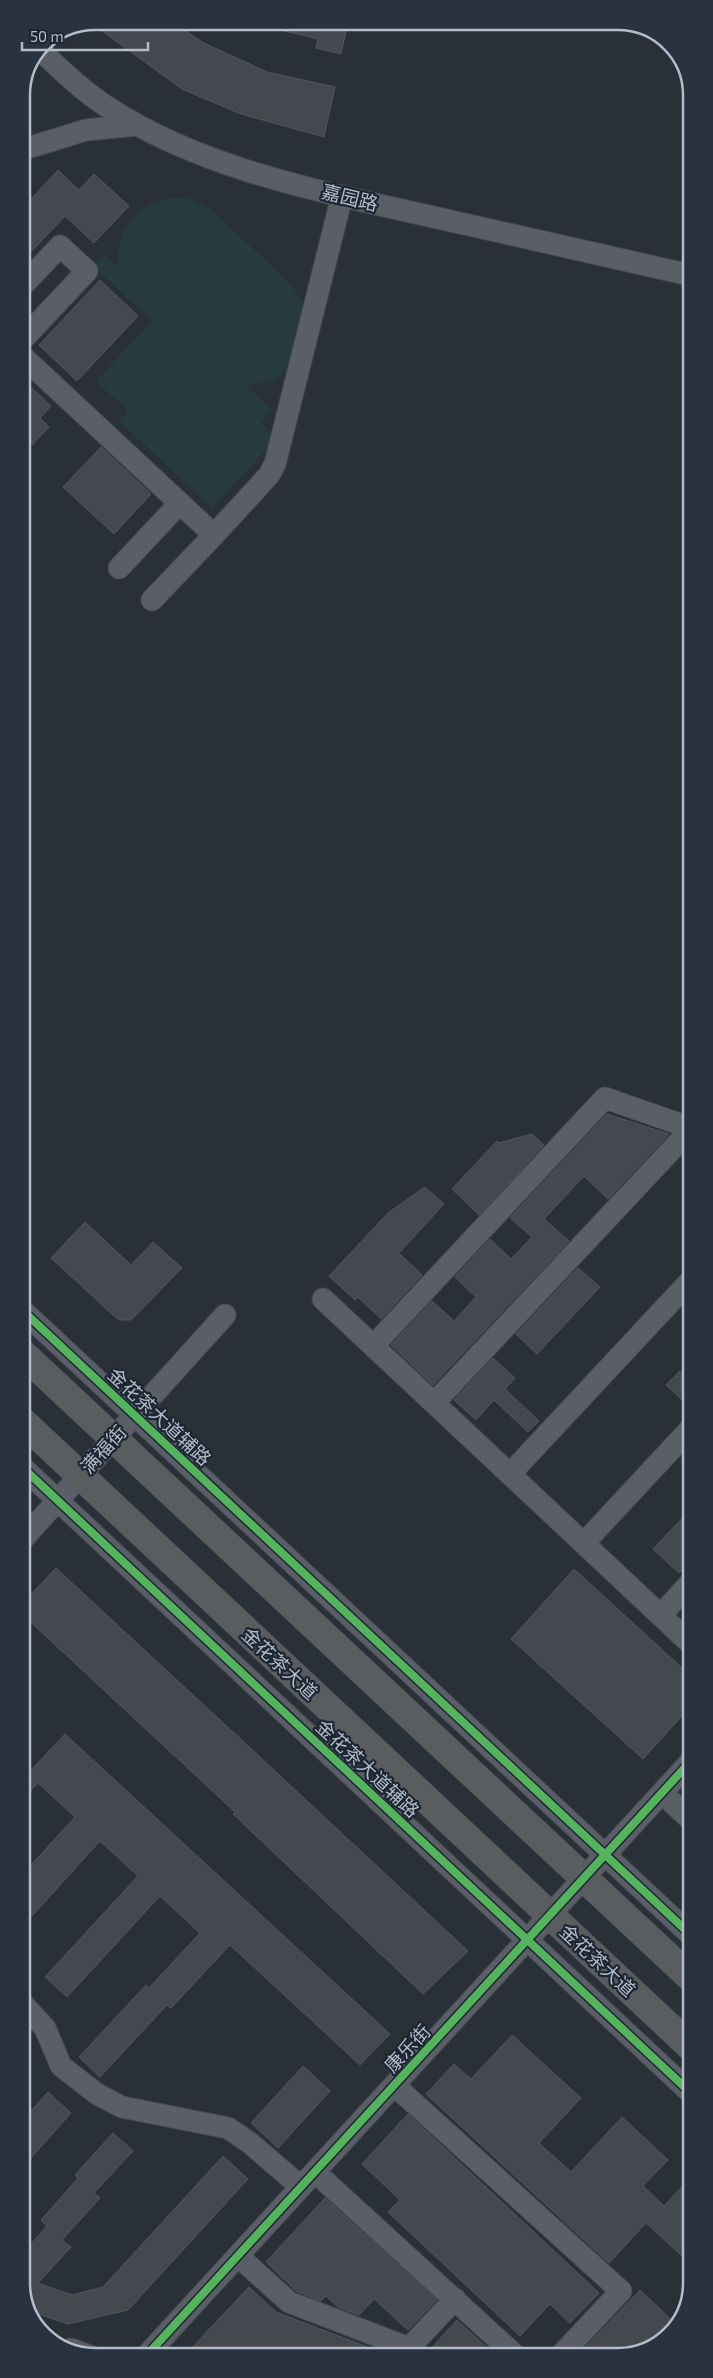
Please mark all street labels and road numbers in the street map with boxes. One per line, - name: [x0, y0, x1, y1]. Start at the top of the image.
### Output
- street label: 嘉园路: [320, 179, 380, 215]
- street label: 金花茶大道辅路: [104, 1362, 216, 1470]
- street label: 满福街: [75, 1420, 131, 1478]
- street label: 金花茶大道: [237, 1622, 323, 1704]
- street label: 金花茶大道辅路: [312, 1714, 424, 1822]
- street label: 金花茶大道: [555, 1919, 641, 2001]
- street label: 康乐街: [379, 2019, 435, 2077]

